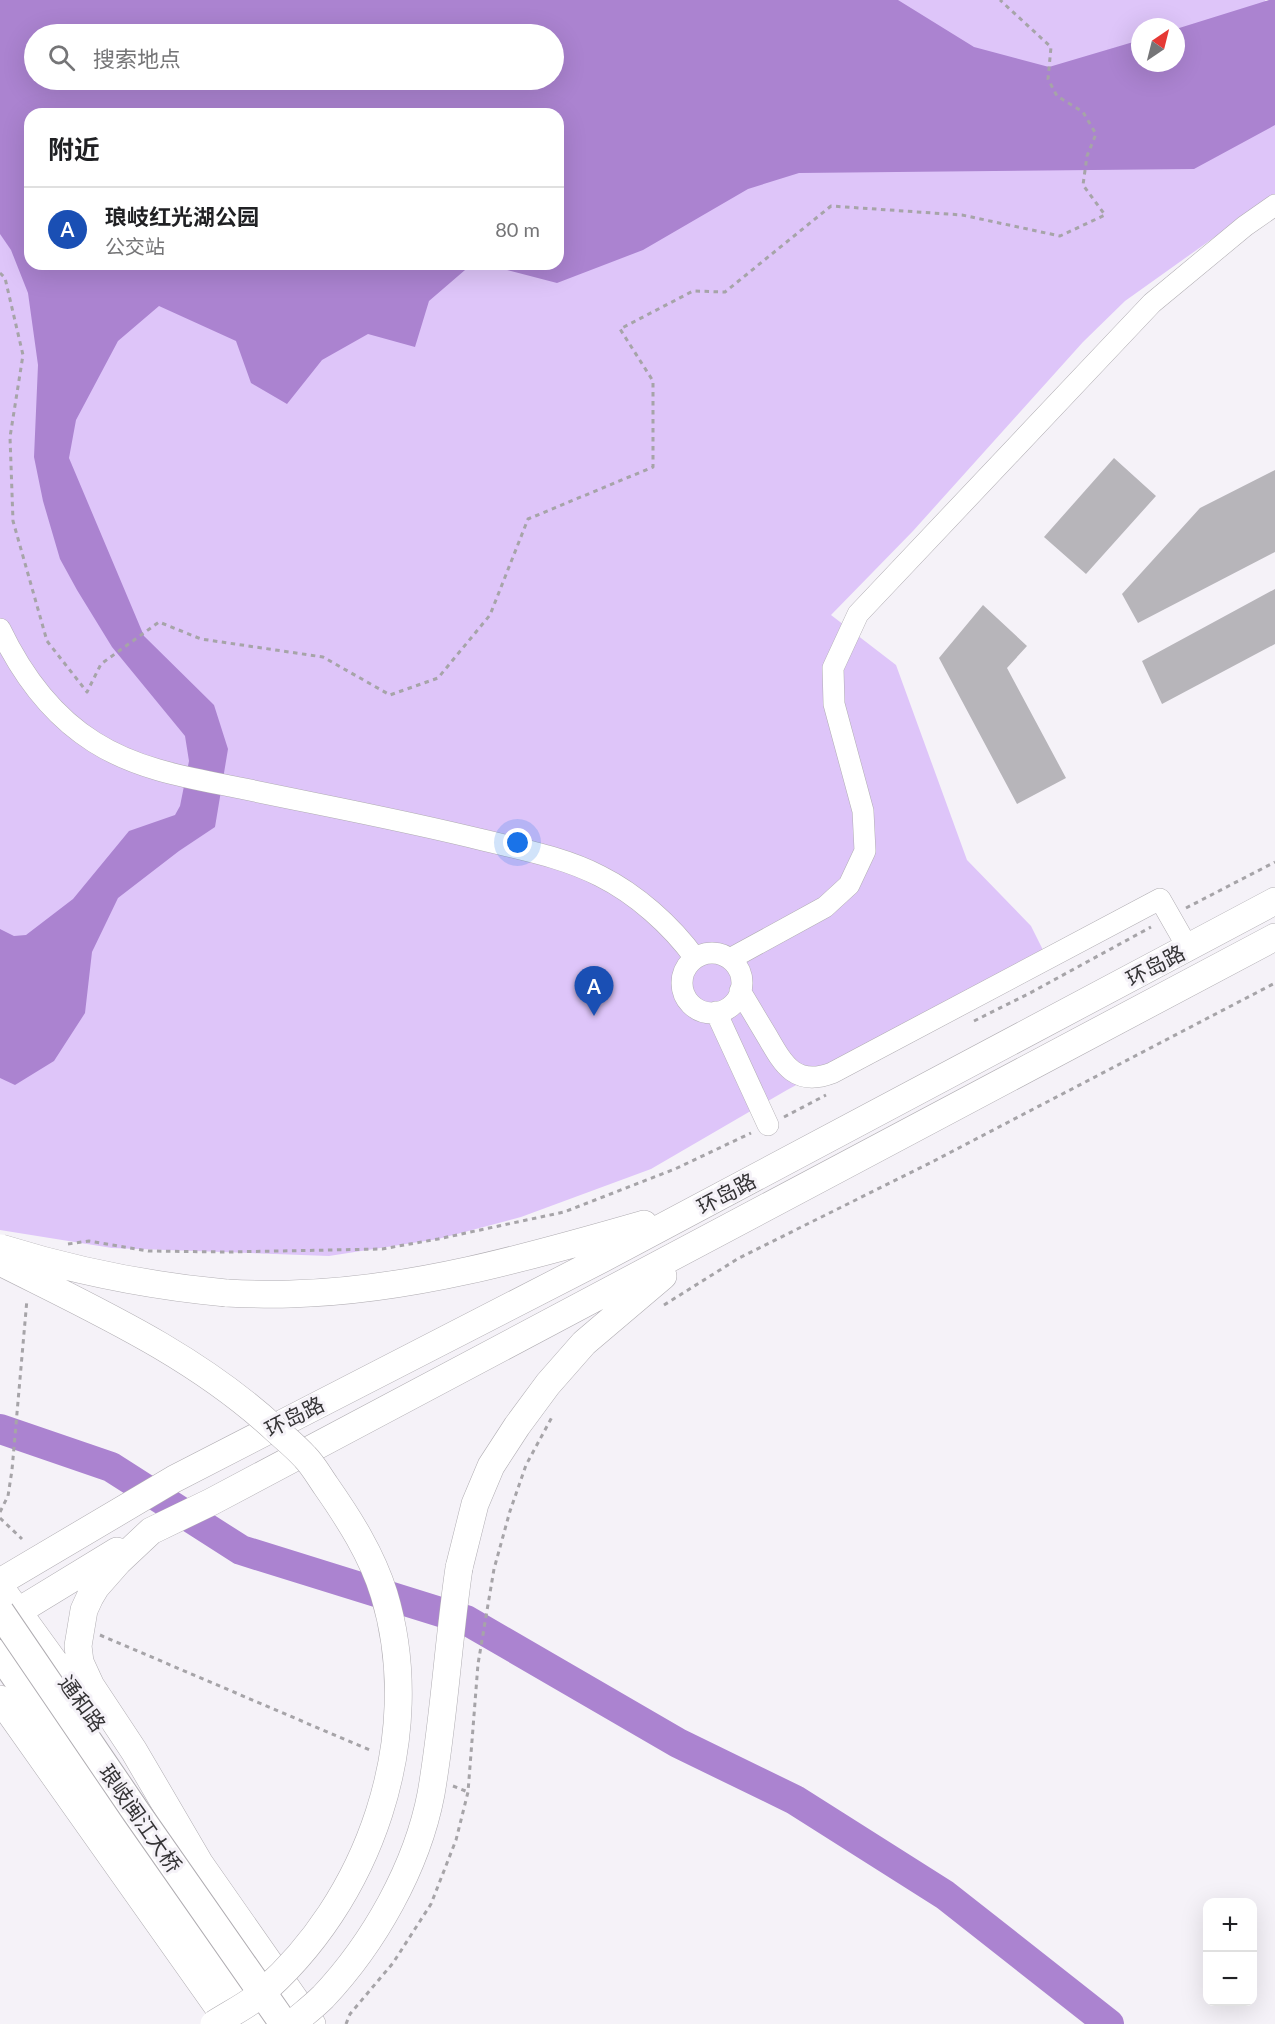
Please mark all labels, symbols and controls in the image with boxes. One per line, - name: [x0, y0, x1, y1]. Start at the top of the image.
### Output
- north arrow: [1131, 18, 1185, 72]
- search box: [24, 24, 564, 90]
- icon: search: [45, 41, 78, 74]
- text: 搜索地点: [93, 45, 181, 72]
- text: 附近: [48, 133, 100, 165]
- text: 琅岐红光湖公园: [105, 203, 259, 230]
- text: A: [61, 217, 74, 241]
- text: 80 m: [495, 217, 540, 241]
- text: 公交站: [105, 234, 165, 258]
- your location: [503, 828, 532, 857]
- street label: 环岛路: [1121, 939, 1189, 991]
- pin: A: [574, 966, 614, 1016]
- street label: 环岛路: [692, 1167, 760, 1219]
- street label: 环岛路: [260, 1391, 328, 1441]
- street label: 通和路: [54, 1670, 112, 1736]
- street label: 琅岐闽江大桥: [95, 1759, 187, 1877]
- map controls: [1203, 1898, 1257, 2006]
- button: +: [1203, 1898, 1257, 1952]
- button: −: [1203, 1952, 1257, 2006]

